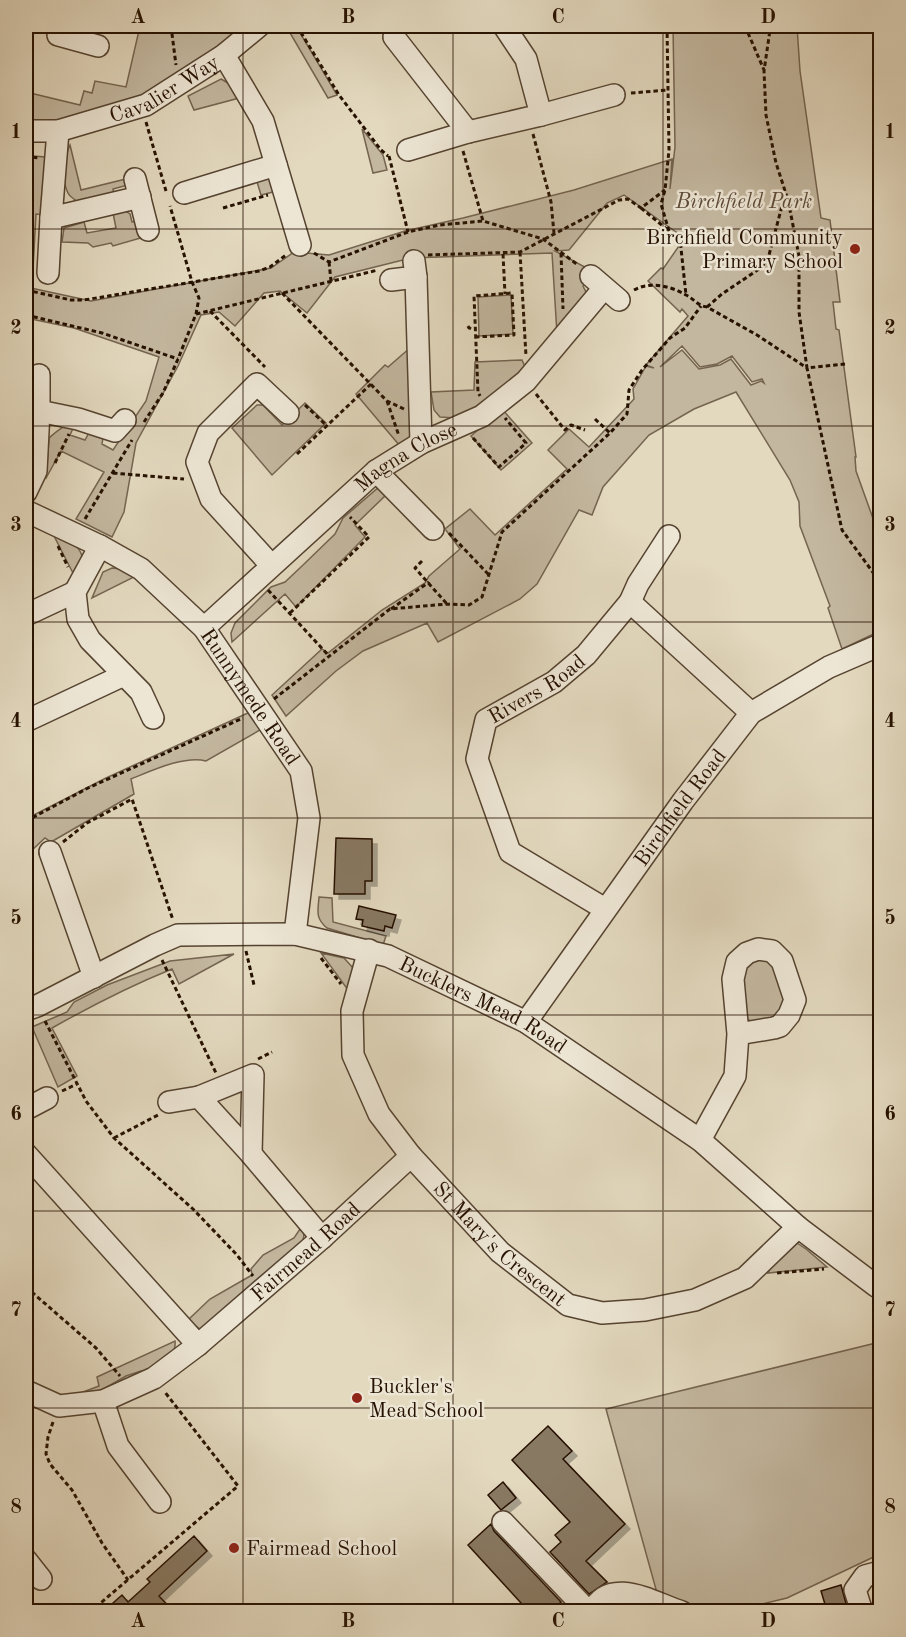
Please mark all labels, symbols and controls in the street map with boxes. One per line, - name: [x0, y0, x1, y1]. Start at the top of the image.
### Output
- text: A: [130, 8, 146, 28]
- text: B: [341, 8, 355, 28]
- text: C: [551, 8, 565, 28]
- text: D: [760, 8, 776, 28]
- street label: Cavalier Way: [107, 52, 223, 127]
- text: 1: [10, 123, 22, 143]
- text: 1: [884, 123, 896, 143]
- park label: Birchfield Park: [675, 192, 812, 213]
- place label: Birchfield Community Primary School: [646, 228, 843, 273]
- marker: Birchfield Community Primary School: [848, 242, 862, 256]
- text: 2: [10, 319, 22, 339]
- text: 2: [884, 319, 896, 339]
- street label: Magna Close: [352, 419, 461, 497]
- text: 3: [10, 516, 22, 536]
- text: 3: [884, 516, 896, 536]
- street label: Runnymede Road: [196, 625, 303, 769]
- street label: Rivers Road: [485, 651, 590, 729]
- text: 4: [10, 712, 22, 732]
- text: 4: [884, 712, 896, 732]
- street label: Birchfield Road: [631, 746, 731, 871]
- text: 5: [10, 908, 22, 929]
- text: 5: [884, 908, 896, 929]
- street label: Bucklers Mead Road: [395, 954, 570, 1058]
- text: 6: [10, 1105, 22, 1125]
- text: 6: [884, 1105, 896, 1125]
- street label: St Mary's Crescent: [429, 1178, 569, 1311]
- street label: Fairmead Road: [248, 1199, 365, 1306]
- text: 7: [10, 1301, 22, 1321]
- text: 7: [884, 1301, 896, 1321]
- place label: Buckler's Mead School: [369, 1377, 484, 1422]
- marker: Buckler's Mead School: [350, 1391, 364, 1405]
- text: 8: [10, 1498, 22, 1518]
- text: 8: [884, 1498, 896, 1518]
- place label: Fairmead School: [246, 1539, 397, 1560]
- marker: Fairmead School: [227, 1541, 241, 1555]
- text: A: [130, 1612, 146, 1632]
- text: B: [341, 1612, 355, 1632]
- text: C: [551, 1612, 565, 1632]
- text: D: [760, 1612, 776, 1632]

